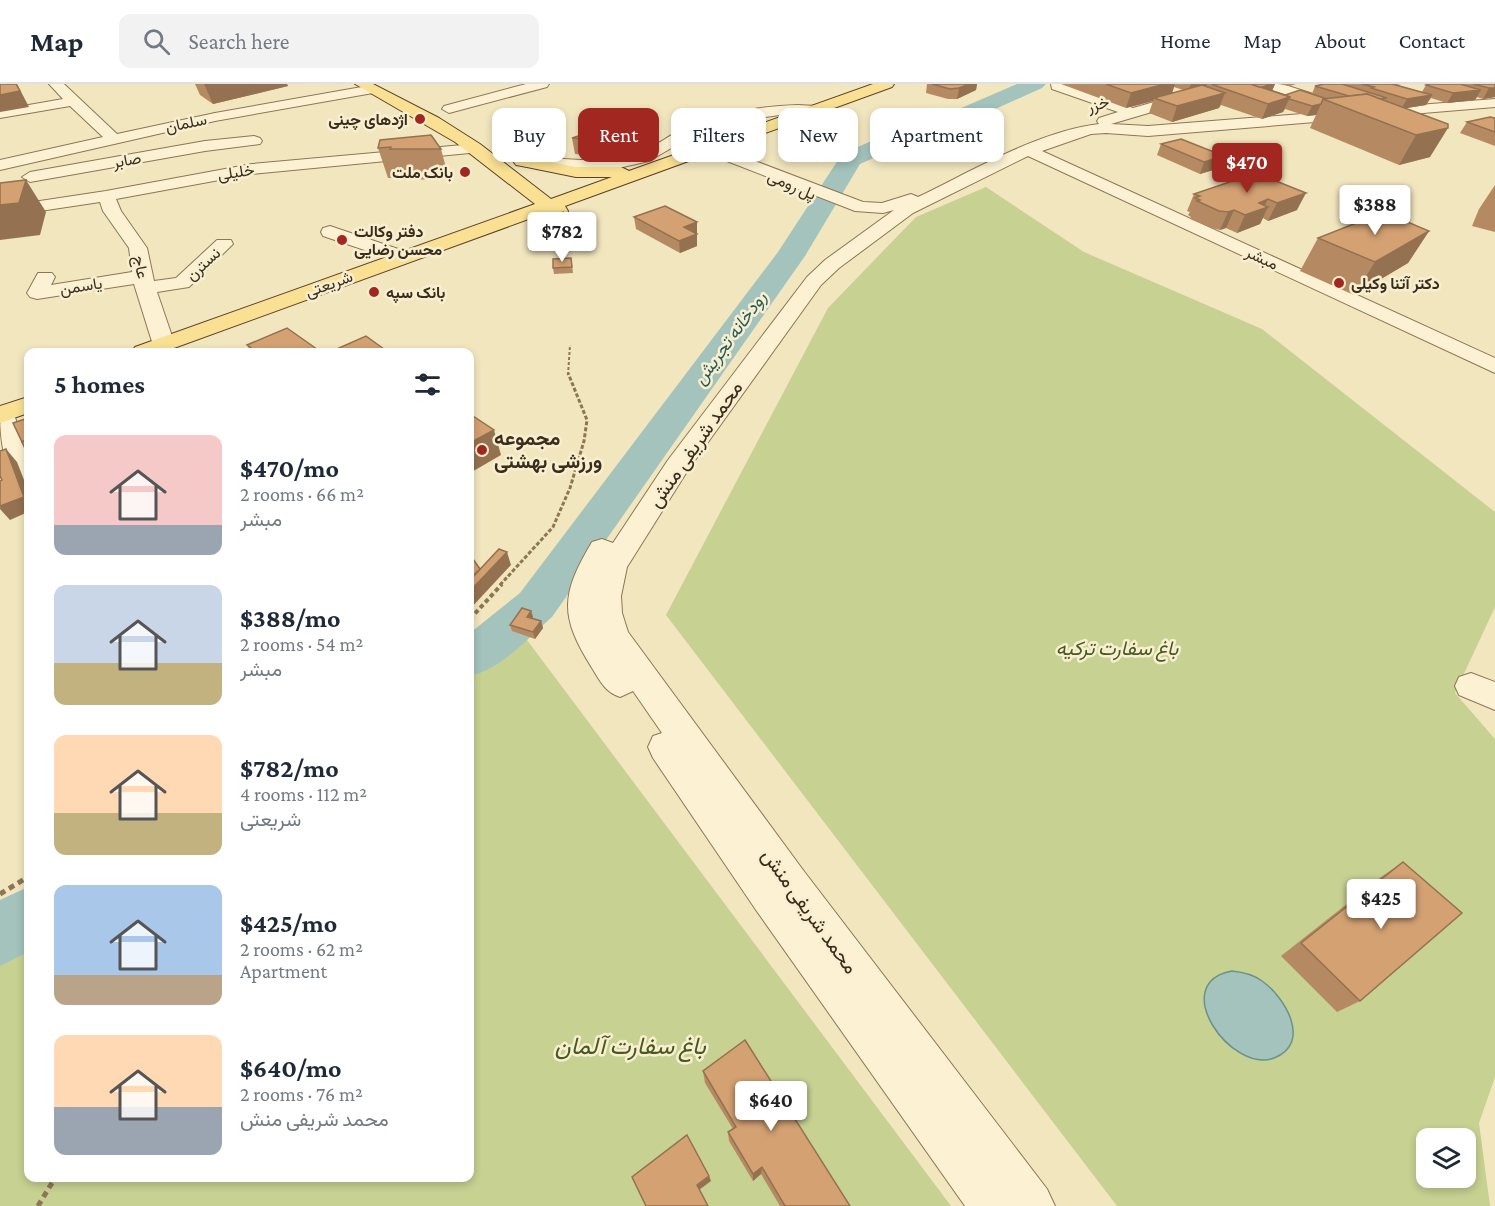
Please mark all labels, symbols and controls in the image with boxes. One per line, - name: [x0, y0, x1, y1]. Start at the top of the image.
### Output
- search box: [119, 14, 539, 68]
- icon: search: [140, 25, 173, 58]
- text: Map: [30, 26, 83, 57]
- text: Search here: [188, 29, 289, 54]
- text: Home: [1160, 29, 1210, 53]
- text: Map: [1243, 29, 1282, 53]
- text: About: [1315, 29, 1366, 53]
- text: Contact: [1399, 29, 1465, 53]
- street label: خزر: [1084, 93, 1112, 118]
- chip: Buy: [492, 108, 566, 162]
- chip: Rent: [578, 108, 659, 162]
- chip: Filters: [671, 108, 766, 162]
- chip: New: [778, 108, 858, 162]
- chip: Apartment: [870, 108, 1004, 162]
- street label: سلمان: [164, 110, 208, 137]
- place label: اژدهای چینی: [328, 111, 408, 131]
- marker: اژدهای چینی: [413, 112, 427, 126]
- pin: $470: [1211, 143, 1283, 194]
- street label: صابر: [111, 149, 143, 173]
- text: $470: [1226, 151, 1268, 173]
- street label: خلیلی: [216, 161, 256, 185]
- place label: بانک ملت: [392, 164, 453, 182]
- marker: بانک ملت: [458, 165, 472, 179]
- street label: پل رومی: [764, 167, 819, 206]
- pin: $388: [1339, 185, 1411, 236]
- text: $388: [1353, 193, 1397, 215]
- pin: $782: [526, 212, 598, 263]
- text: $782: [541, 220, 583, 242]
- place label: دفتر وکالت محسن رضایی: [354, 223, 443, 260]
- marker: دفتر وکالت محسن رضایی: [335, 233, 349, 247]
- street label: مبشر: [1241, 243, 1281, 275]
- street label: نسترن: [182, 244, 225, 285]
- street label: عاج: [127, 254, 152, 281]
- street label: شریعتی: [303, 268, 356, 302]
- street label: یاسمن: [59, 274, 104, 300]
- place label: دکتر آتنا وکیلی: [1351, 275, 1440, 294]
- marker: دکتر آتنا وکیلی: [1332, 276, 1346, 290]
- place label: بانک سپه: [386, 284, 446, 304]
- marker: بانک سپه: [367, 285, 381, 299]
- water label: رودخانه تجریش: [690, 288, 771, 389]
- icon: filters: [411, 368, 444, 401]
- text: 5 homes: [54, 370, 145, 399]
- street label: محمد شریفی منش: [643, 377, 748, 512]
- place label: مجموعه ورزشی بهشتی: [494, 427, 602, 474]
- marker: مجموعه ورزشی بهشتی: [475, 443, 489, 457]
- text: $470/mo: [240, 454, 339, 483]
- icon: home: [102, 459, 174, 531]
- text: 2 rooms · 66 m²: [240, 483, 364, 505]
- text: مبشر: [240, 508, 282, 530]
- text: $388/mo: [240, 604, 341, 633]
- icon: home: [102, 609, 174, 681]
- text: 2 rooms · 54 m²: [240, 633, 363, 655]
- park label: باغ سفارت ترکیه: [1056, 637, 1179, 662]
- text: مبشر: [240, 658, 282, 680]
- text: $782/mo: [240, 754, 339, 783]
- icon: home: [102, 759, 174, 831]
- text: 4 rooms · 112 m²: [240, 783, 367, 805]
- text: شریعتی: [240, 808, 301, 830]
- street label: محمد شریفی منش: [756, 844, 863, 979]
- pin: $425: [1345, 879, 1417, 930]
- text: $425: [1361, 887, 1401, 909]
- icon: home: [102, 909, 174, 981]
- text: $425/mo: [240, 909, 337, 938]
- text: 2 rooms · 62 m²: [240, 938, 363, 960]
- text: Apartment: [240, 960, 327, 982]
- park label: باغ سفارت آلمان: [555, 1032, 706, 1063]
- text: $640/mo: [240, 1054, 342, 1083]
- icon: home: [102, 1059, 174, 1131]
- pin: $640: [735, 1081, 807, 1132]
- text: 2 rooms · 76 m²: [240, 1083, 363, 1105]
- text: $640: [749, 1089, 793, 1111]
- text: محمد شریفی منش: [240, 1108, 389, 1130]
- map controls: [1416, 1128, 1476, 1188]
- button: layers: [1416, 1128, 1476, 1188]

